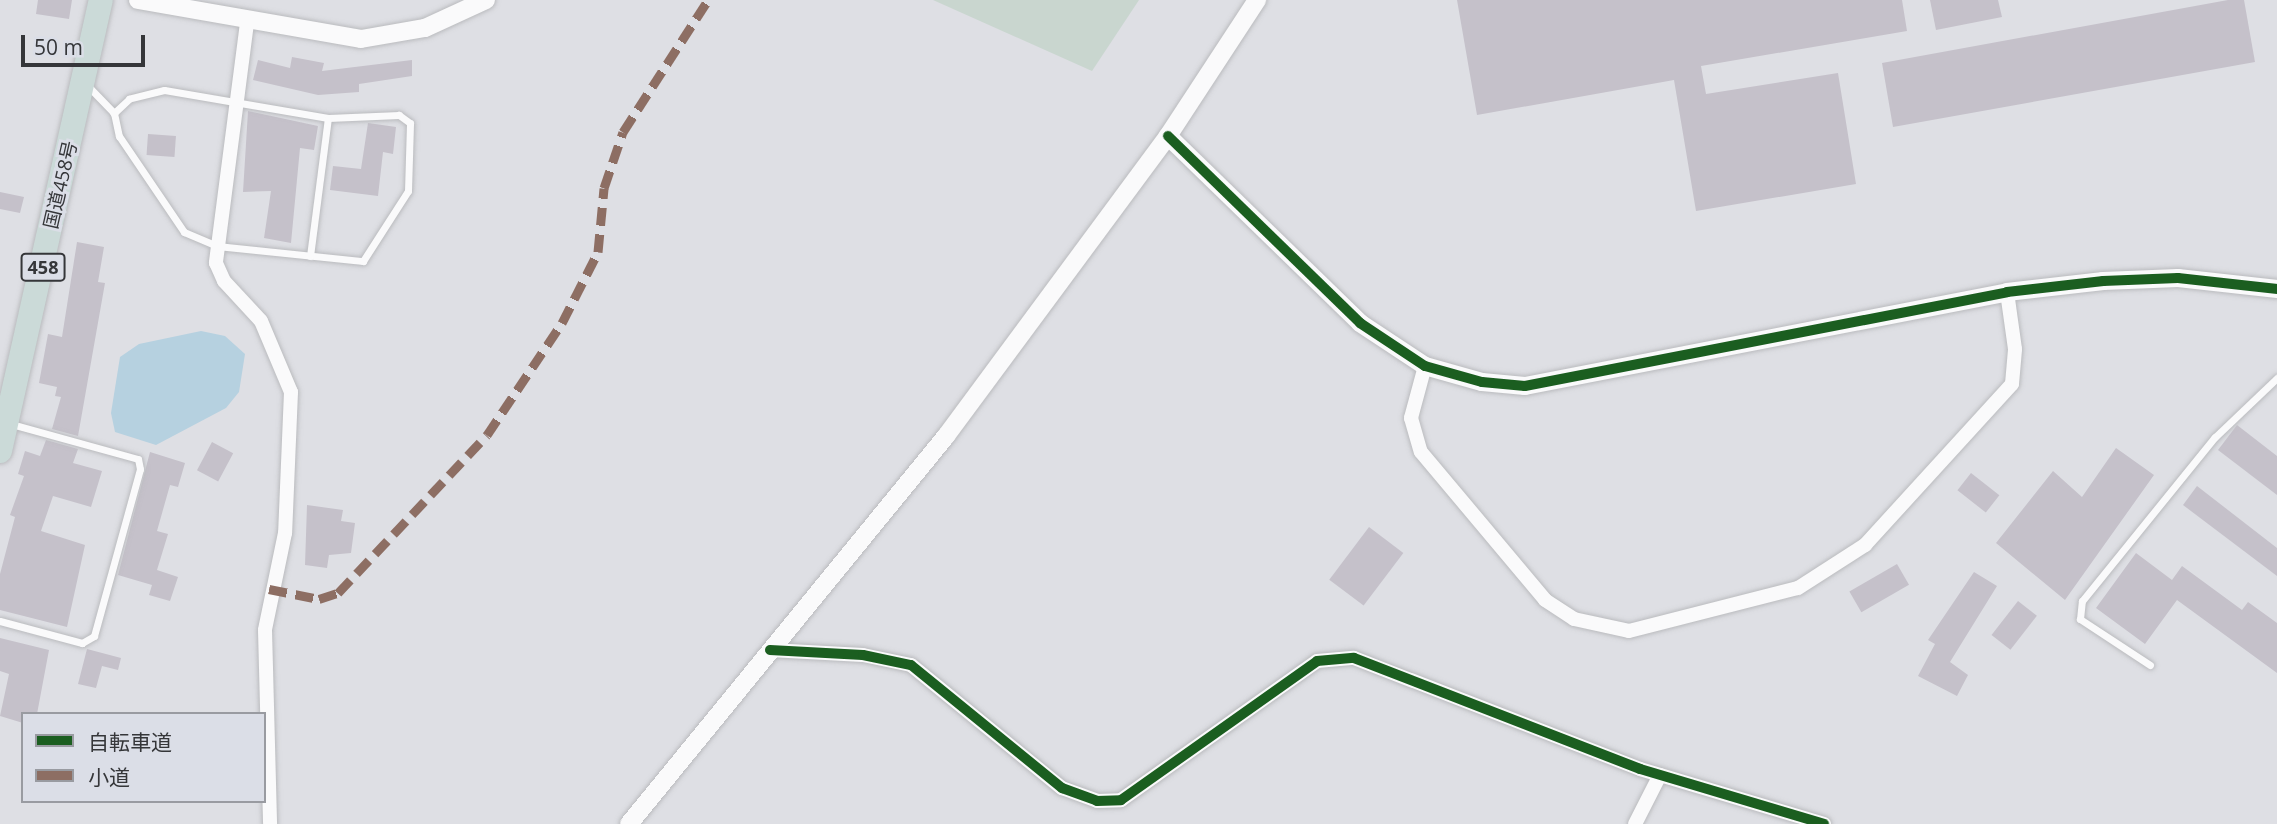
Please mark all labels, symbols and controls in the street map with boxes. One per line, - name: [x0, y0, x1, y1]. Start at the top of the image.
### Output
- scale bar: [24, 21, 149, 65]
- text: 50 m: [34, 33, 83, 61]
- street label: 国道458号: [40, 139, 82, 231]
- road number: 458: [20, 253, 66, 282]
- legend: [21, 712, 266, 803]
- text: 自転車道: [88, 728, 172, 756]
- text: 小道: [88, 763, 130, 791]

